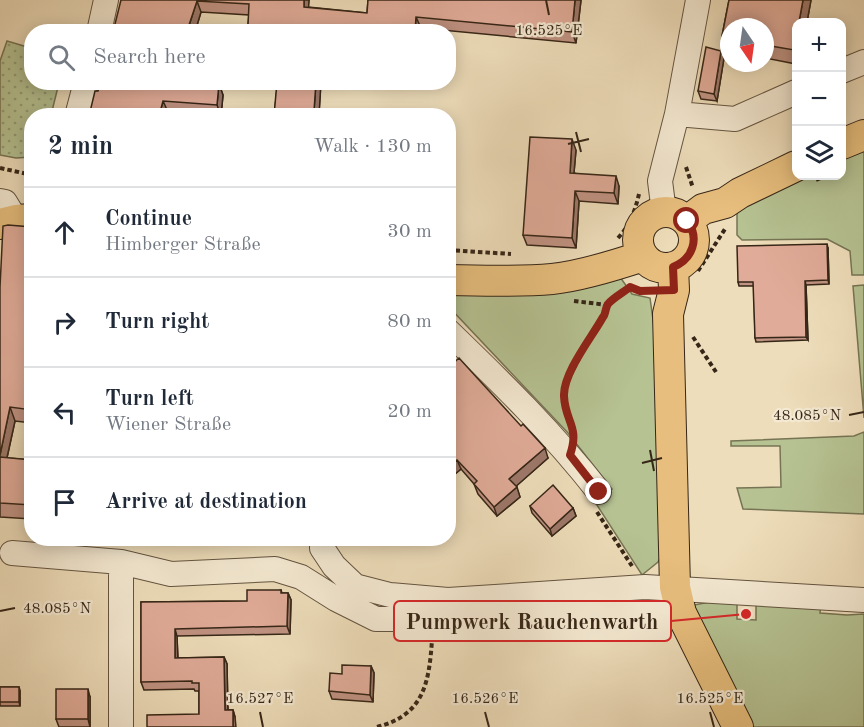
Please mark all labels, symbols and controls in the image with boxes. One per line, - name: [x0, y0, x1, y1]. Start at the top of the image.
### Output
- north arrow: [720, 18, 774, 72]
- map controls: [792, 18, 846, 180]
- button: +: [792, 18, 846, 72]
- search box: [24, 24, 456, 90]
- text: 16.525°E: [516, 24, 582, 39]
- icon: search: [45, 41, 78, 74]
- text: Search here: [93, 46, 206, 68]
- button: −: [792, 72, 846, 126]
- button: layers: [792, 126, 846, 180]
- text: 2 min: [48, 134, 113, 160]
- text: Walk · 130 m: [313, 137, 432, 157]
- route start: [673, 207, 699, 233]
- text: Continue: [105, 208, 192, 230]
- icon: ahead: [48, 216, 81, 249]
- text: 30 m: [387, 222, 432, 242]
- text: Himberger Straße: [105, 235, 261, 255]
- icon: right: [48, 306, 81, 339]
- text: Turn right: [105, 311, 209, 333]
- text: 80 m: [387, 312, 432, 332]
- text: Turn left: [105, 388, 194, 410]
- icon: left: [48, 396, 81, 429]
- text: 20 m: [387, 402, 432, 422]
- text: 48.085°N: [773, 409, 841, 424]
- text: Wiener Straße: [105, 415, 231, 435]
- route end: [585, 478, 611, 504]
- icon: arrive: [48, 486, 81, 519]
- text: Arrive at destination: [105, 491, 307, 513]
- callout: Pumpwerk Rauchenwarth: [394, 601, 671, 641]
- text: 48.085°N: [23, 602, 91, 617]
- text: Pumpwerk Rauchenwarth: [406, 612, 658, 634]
- text: 16.527°E: [227, 692, 293, 707]
- text: 16.526°E: [452, 692, 518, 707]
- text: 16.525°E: [677, 692, 743, 707]

